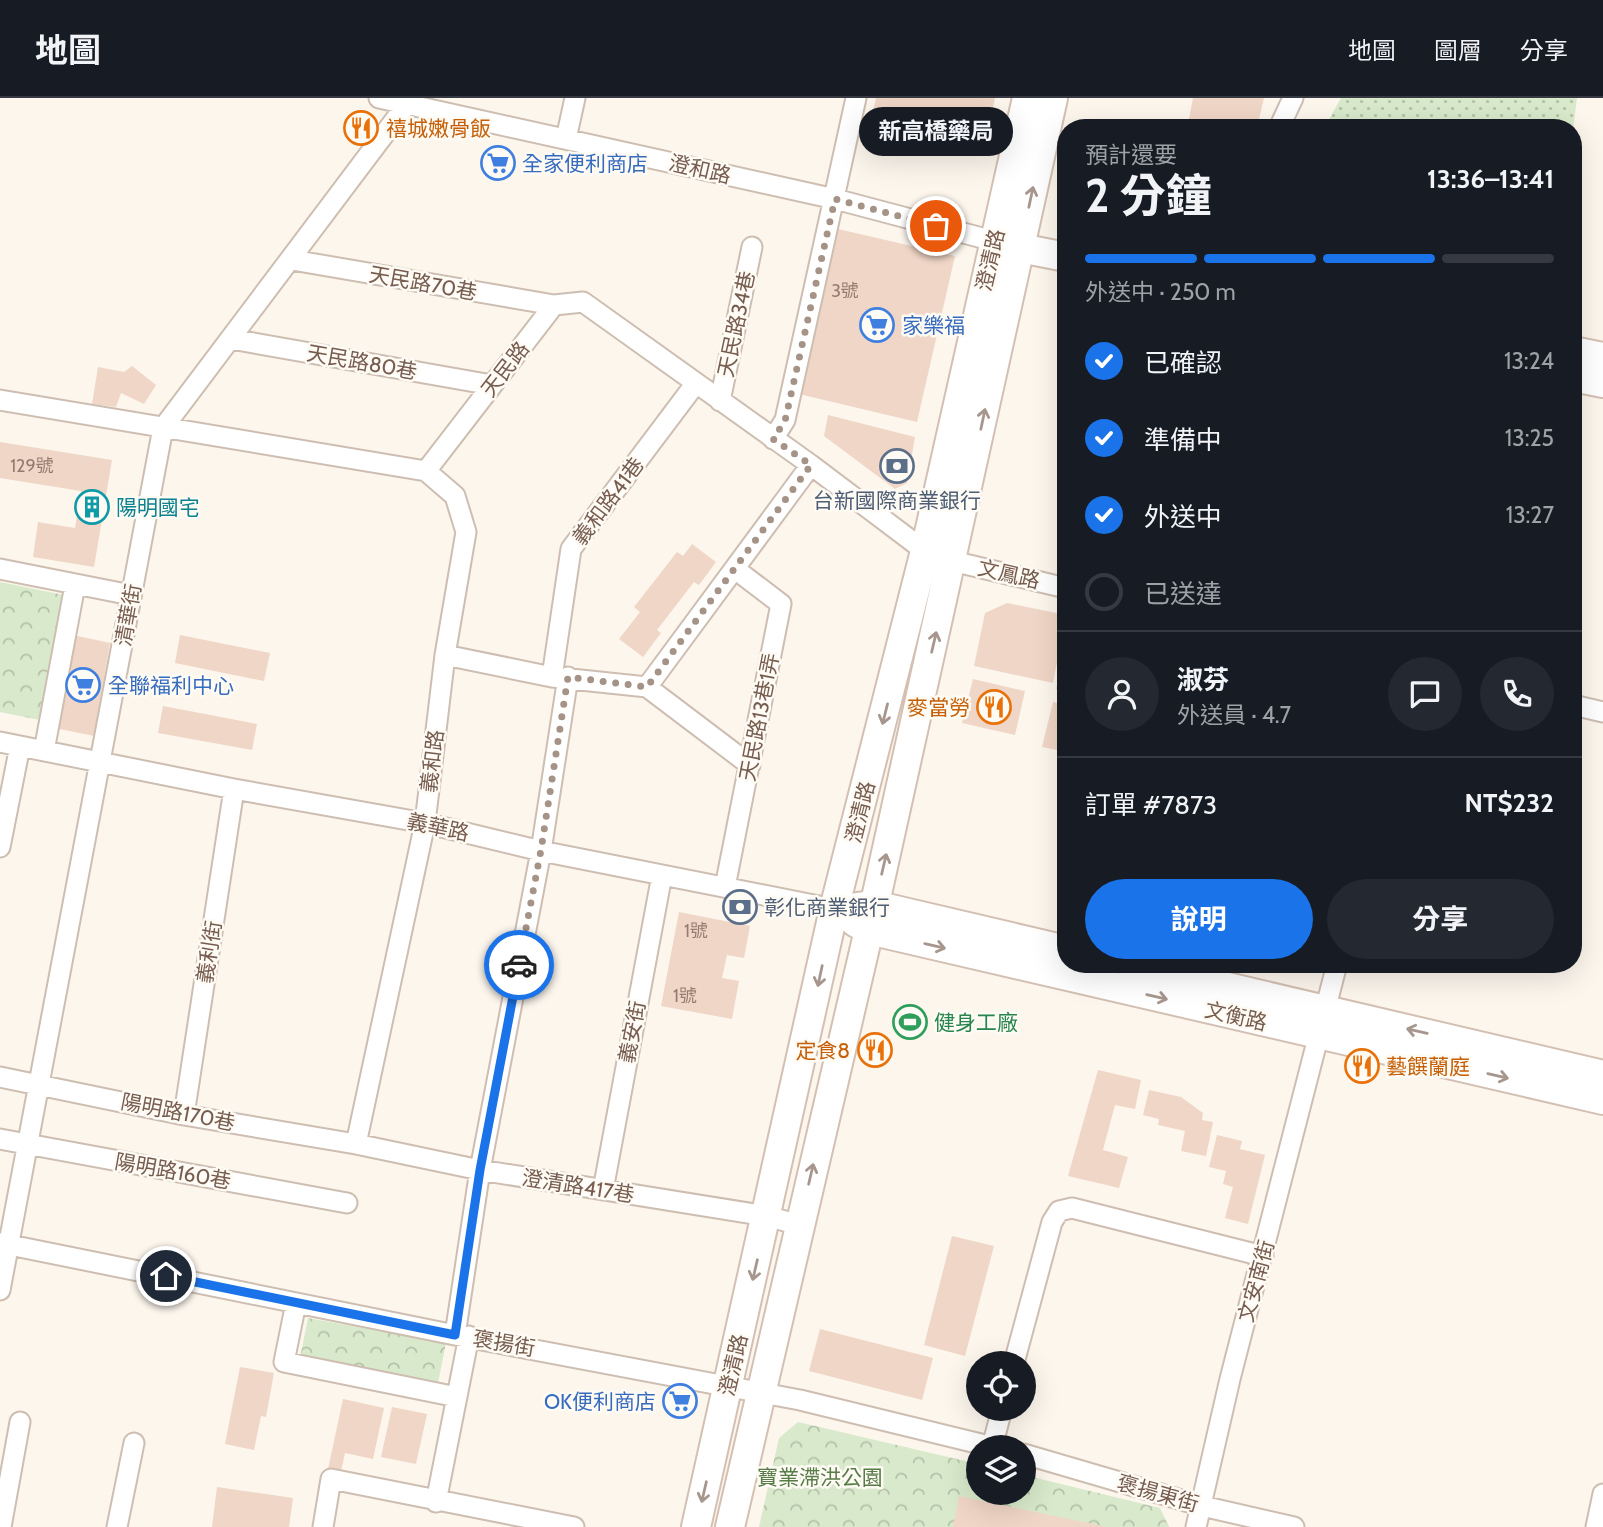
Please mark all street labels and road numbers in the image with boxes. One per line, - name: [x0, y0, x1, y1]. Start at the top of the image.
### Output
- street label: 澄和路: [666, 150, 734, 188]
- street label: 澄清路: [971, 226, 1009, 294]
- street label: 天民路70巷: [367, 261, 479, 305]
- street label: 天民路34巷: [713, 269, 759, 379]
- street label: 天民路: [476, 336, 534, 402]
- street label: 天民路80巷: [305, 340, 419, 384]
- street label: 義和路41巷: [567, 452, 649, 550]
- street label: 文鳳路: [975, 555, 1043, 593]
- street label: 清華街: [110, 582, 146, 648]
- street label: 天民路13巷1弄: [734, 651, 784, 783]
- street label: 義和路: [416, 728, 448, 794]
- street label: 澄清路: [840, 778, 880, 846]
- street label: 義華路: [405, 808, 471, 846]
- street label: 義利街: [192, 919, 226, 985]
- street label: 文衡路: [1202, 997, 1270, 1035]
- street label: 義安街: [614, 999, 650, 1065]
- street label: 陽明路170巷: [119, 1089, 237, 1135]
- street label: 陽明路160巷: [113, 1148, 233, 1194]
- street label: 澄清路417巷: [520, 1165, 636, 1207]
- street label: 文安南街: [1233, 1237, 1279, 1325]
- street label: 褒揚街: [471, 1325, 537, 1361]
- street label: 澄清路: [714, 1331, 752, 1399]
- street label: 褒揚東街: [1114, 1469, 1202, 1517]

